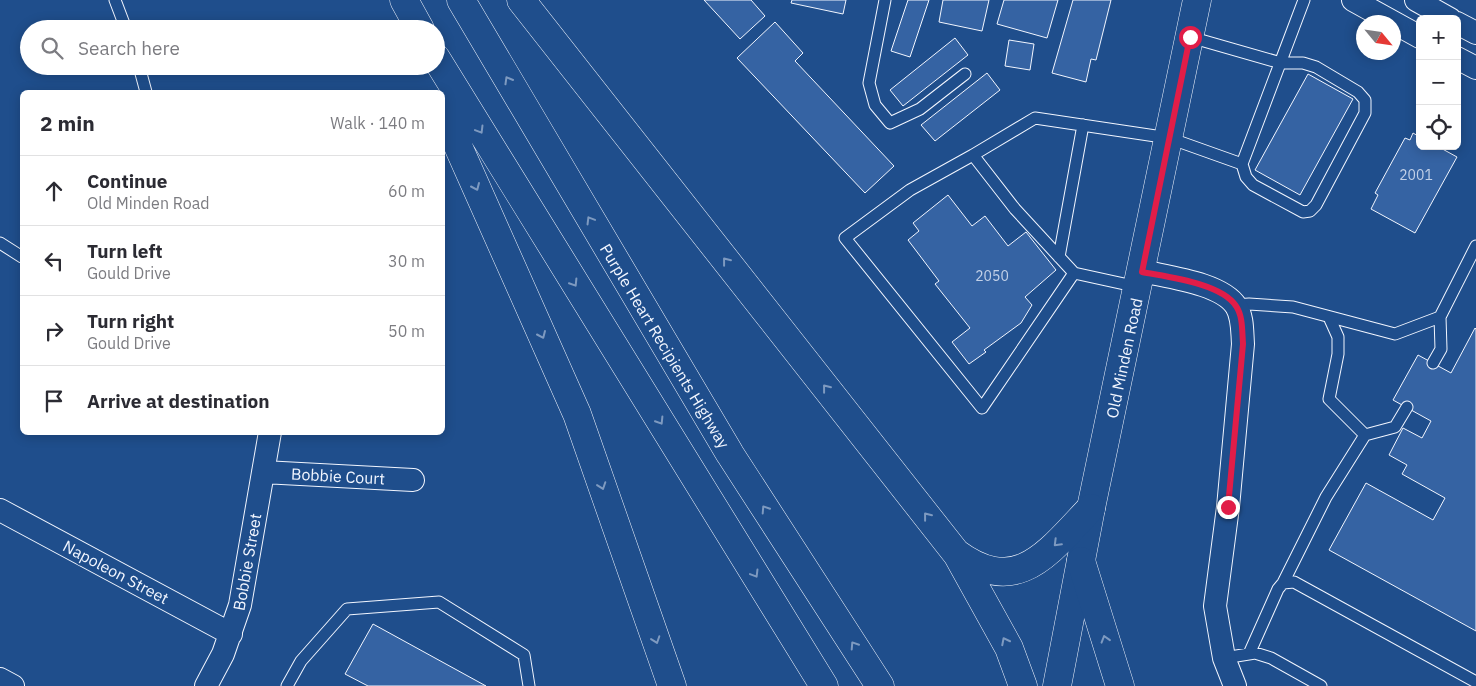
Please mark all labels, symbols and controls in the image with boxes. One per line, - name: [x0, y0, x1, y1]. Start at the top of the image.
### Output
- north arrow: [1356, 15, 1401, 60]
- map controls: [1416, 15, 1461, 150]
- button: +: [1416, 15, 1461, 60]
- search box: [20, 20, 445, 75]
- route start: [1179, 26, 1202, 49]
- icon: search: [38, 34, 66, 62]
- text: Search here: [78, 36, 180, 60]
- button: −: [1416, 60, 1461, 105]
- one-way arrow: [504, 77, 514, 86]
- button: locate: [1416, 105, 1461, 150]
- text: 2 min: [40, 109, 95, 137]
- text: Walk · 140 m: [330, 113, 425, 133]
- one-way arrow: [473, 125, 483, 134]
- house number: 2001: [1399, 166, 1433, 184]
- text: Continue: [87, 169, 167, 193]
- icon: ahead: [40, 177, 68, 205]
- text: 60 m: [388, 181, 425, 201]
- one-way arrow: [470, 182, 481, 191]
- text: Old Minden Road: [87, 193, 210, 213]
- one-way arrow: [586, 217, 596, 226]
- text: Turn left: [87, 239, 163, 263]
- street label: Purple Heart Recipients Highway: [596, 240, 734, 452]
- icon: left: [40, 247, 68, 275]
- text: 30 m: [388, 251, 425, 271]
- one-way arrow: [723, 258, 731, 267]
- text: Gould Drive: [87, 263, 171, 283]
- house number: 2050: [975, 267, 1009, 285]
- one-way arrow: [567, 278, 577, 287]
- street label: Old Minden Road: [1101, 296, 1147, 420]
- text: Turn right: [87, 309, 174, 333]
- icon: right: [40, 317, 68, 345]
- text: 50 m: [388, 321, 425, 341]
- one-way arrow: [536, 330, 547, 339]
- text: Gould Drive: [87, 333, 171, 353]
- one-way arrow: [823, 385, 832, 394]
- icon: arrive: [40, 387, 68, 415]
- text: Arrive at destination: [87, 389, 270, 413]
- one-way arrow: [654, 416, 663, 425]
- street label: Bobbie Court: [291, 464, 385, 488]
- one-way arrow: [596, 481, 606, 490]
- route end: [1217, 496, 1240, 519]
- one-way arrow: [762, 505, 772, 514]
- street label: Bobbie Street: [229, 512, 265, 612]
- one-way arrow: [924, 513, 932, 522]
- street label: Napoleon Street: [60, 536, 172, 608]
- one-way arrow: [1054, 537, 1063, 546]
- one-way arrow: [749, 568, 759, 577]
- one-way arrow: [650, 635, 660, 643]
- one-way arrow: [1101, 636, 1111, 644]
- one-way arrow: [1001, 637, 1011, 646]
- one-way arrow: [851, 641, 860, 651]

